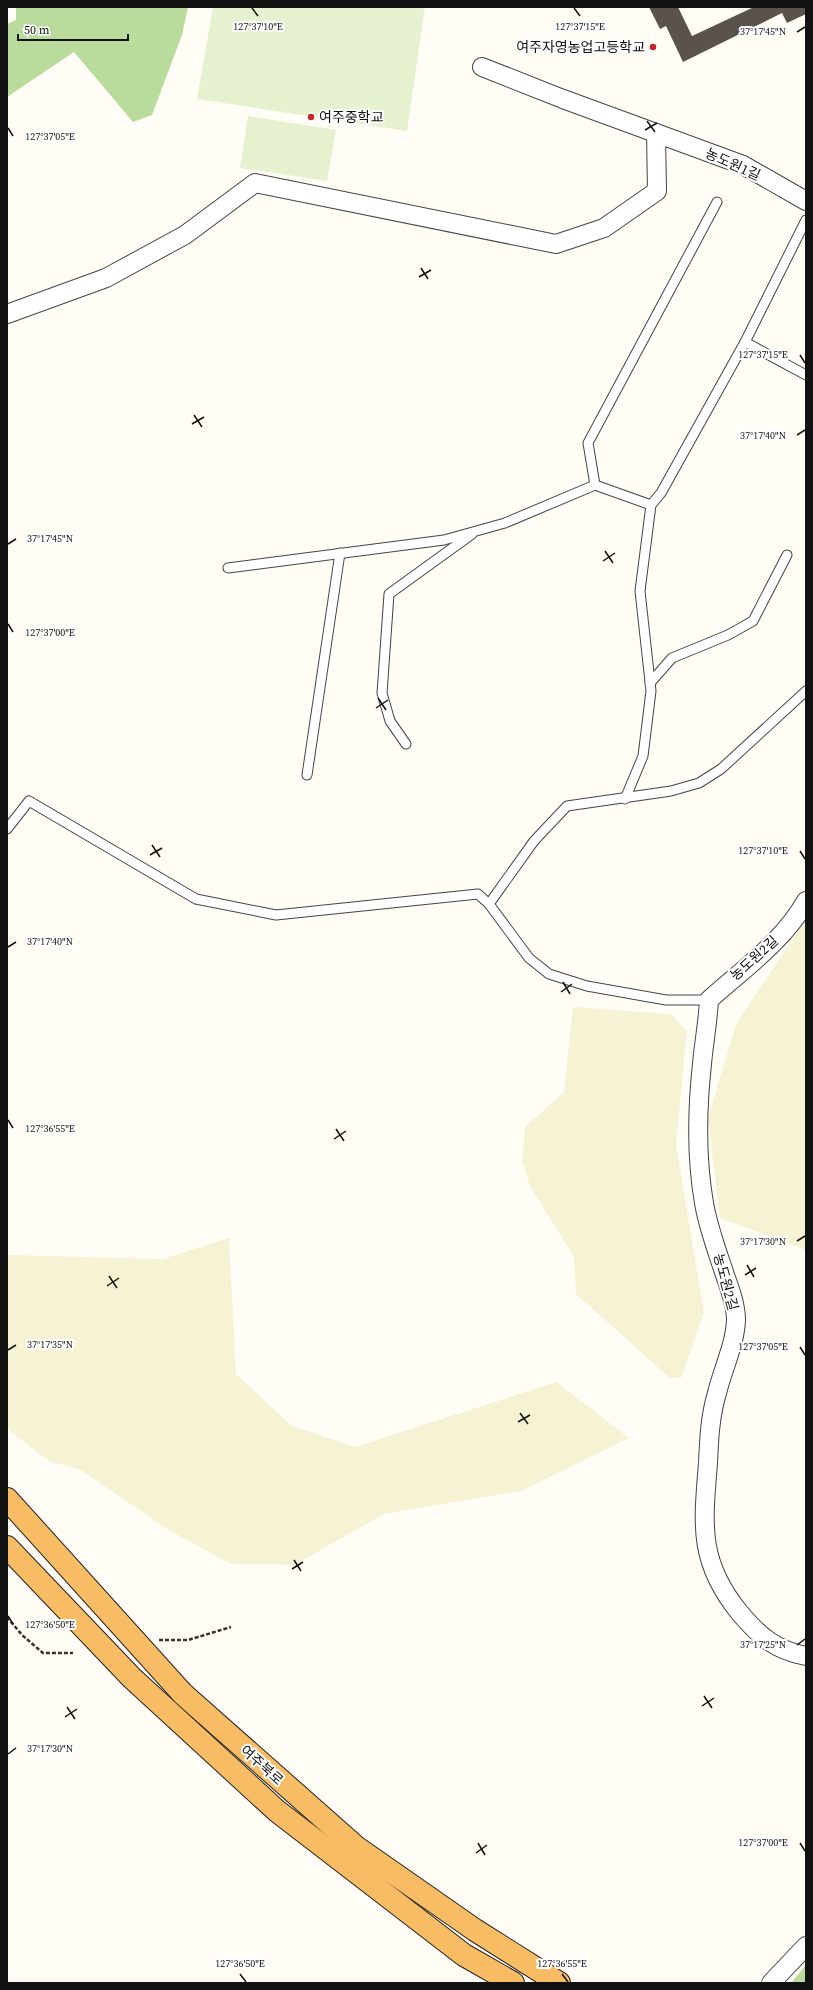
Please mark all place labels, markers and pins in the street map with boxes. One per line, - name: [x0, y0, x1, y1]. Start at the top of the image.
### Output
- place label: 여주자영농업고등학교: [516, 37, 645, 57]
- marker: 여주자영농업고등학교: [648, 42, 658, 52]
- place label: 여주중학교: [319, 107, 384, 127]
- marker: 여주중학교: [306, 112, 316, 122]

